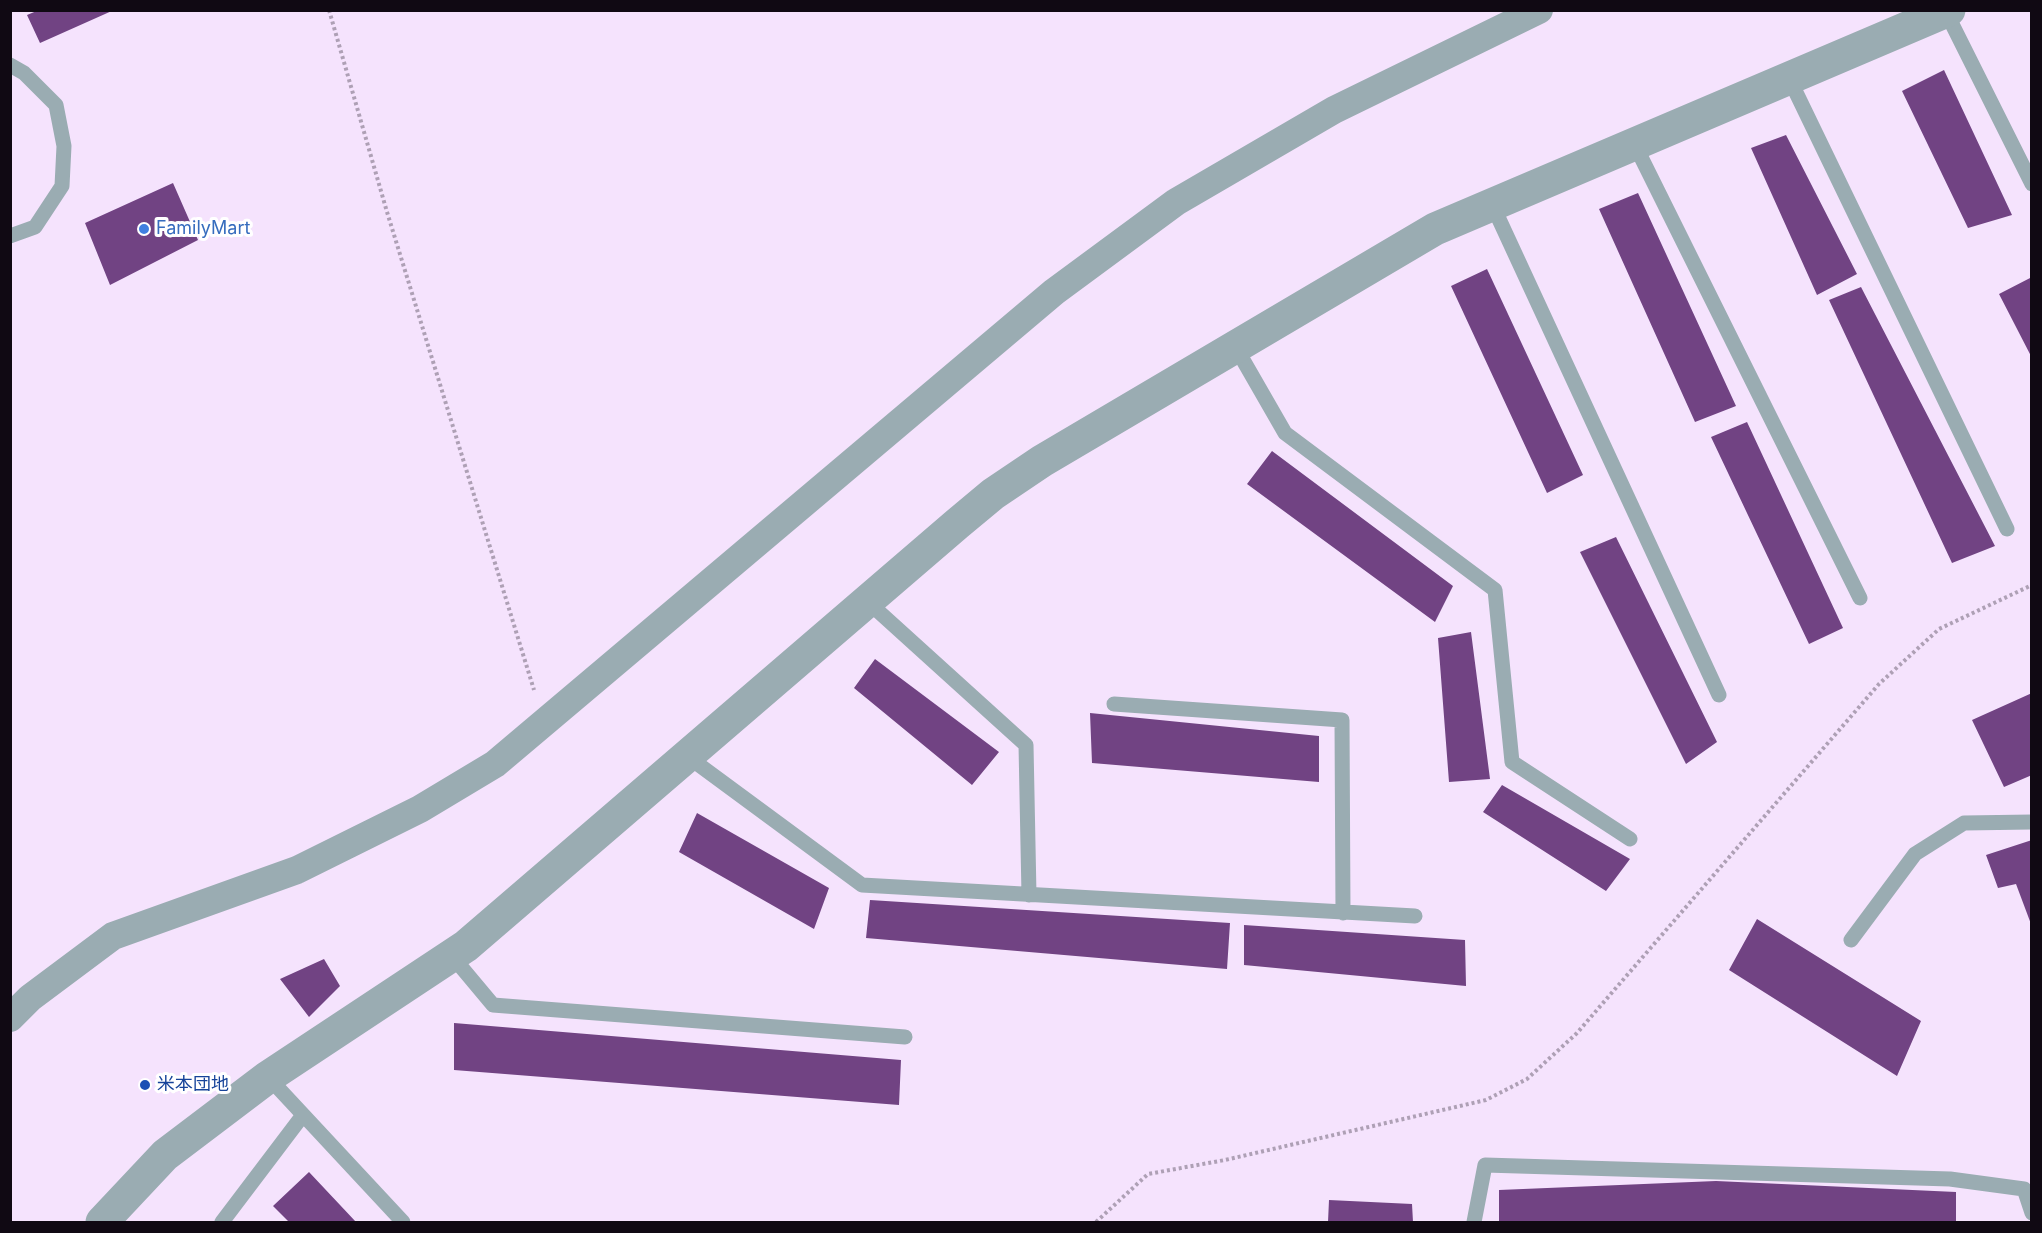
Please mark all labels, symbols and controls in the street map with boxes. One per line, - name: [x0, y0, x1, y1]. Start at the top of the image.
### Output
- place label: FamilyMart: [156, 218, 250, 240]
- marker: FamilyMart: [137, 222, 151, 236]
- place label: 米本団地: [157, 1074, 229, 1096]
- marker: 米本団地: [138, 1078, 152, 1092]

